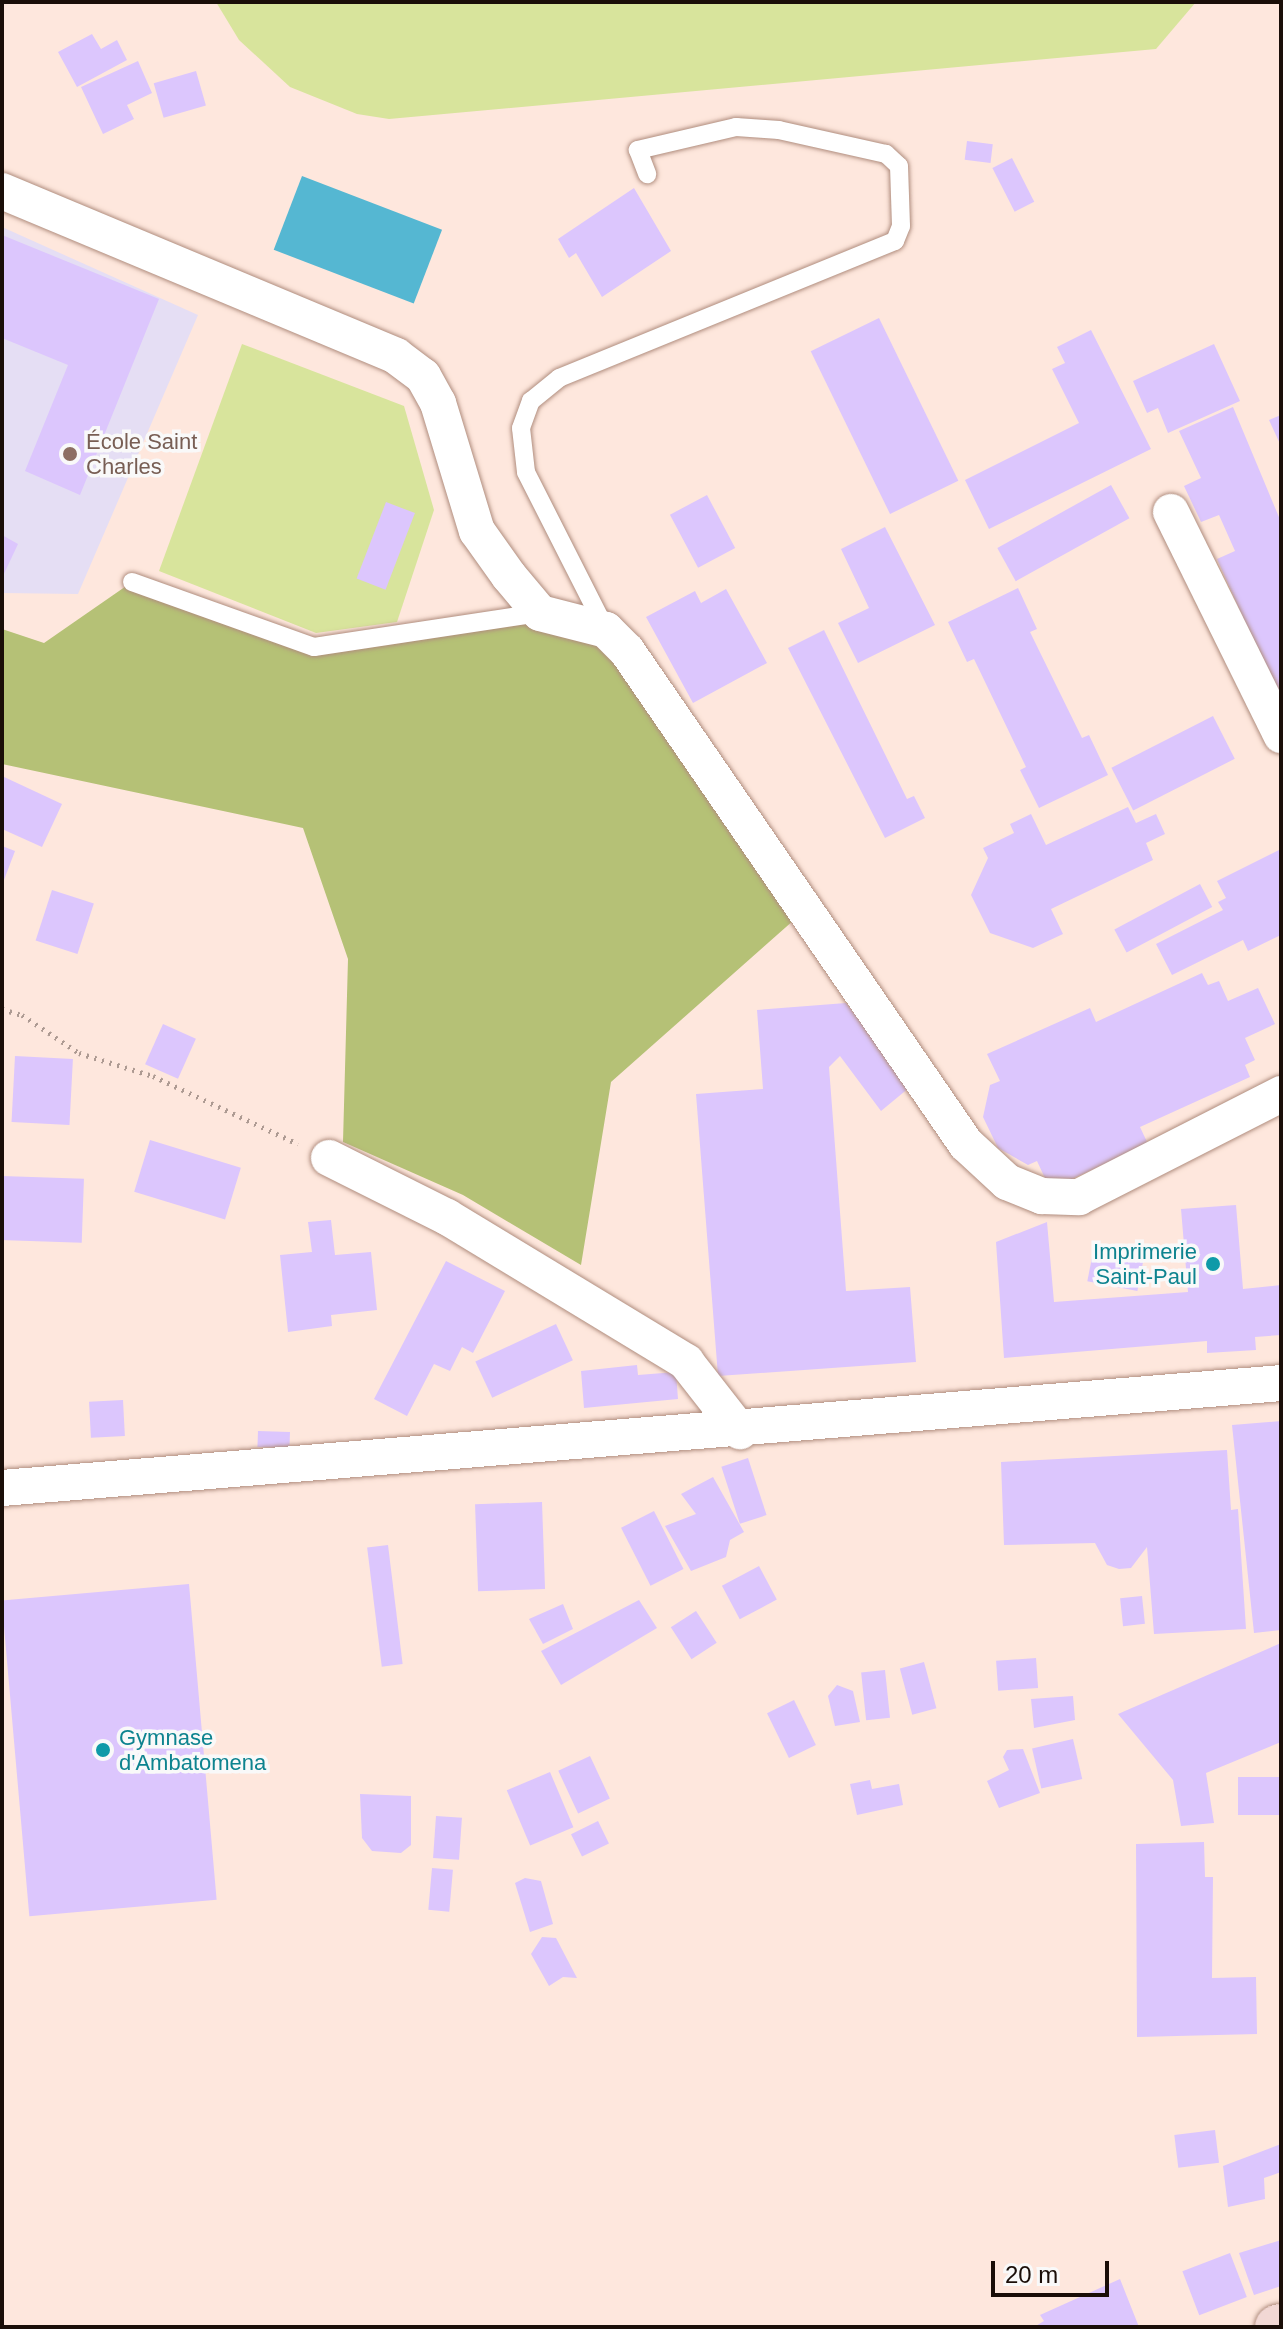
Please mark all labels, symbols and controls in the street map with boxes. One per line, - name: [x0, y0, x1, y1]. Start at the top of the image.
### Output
- place label: École Saint Charles: [86, 428, 197, 480]
- marker: École Saint Charles: [61, 445, 79, 463]
- place label: Imprimerie Saint-Paul: [1093, 1238, 1197, 1290]
- marker: Imprimerie Saint-Paul: [1204, 1255, 1222, 1273]
- place label: Gymnase d'Ambatomena: [119, 1724, 266, 1776]
- marker: Gymnase d'Ambatomena: [94, 1741, 112, 1759]
- scale bar: [995, 2245, 1113, 2295]
- text: 20 m: [1005, 2261, 1058, 2288]

